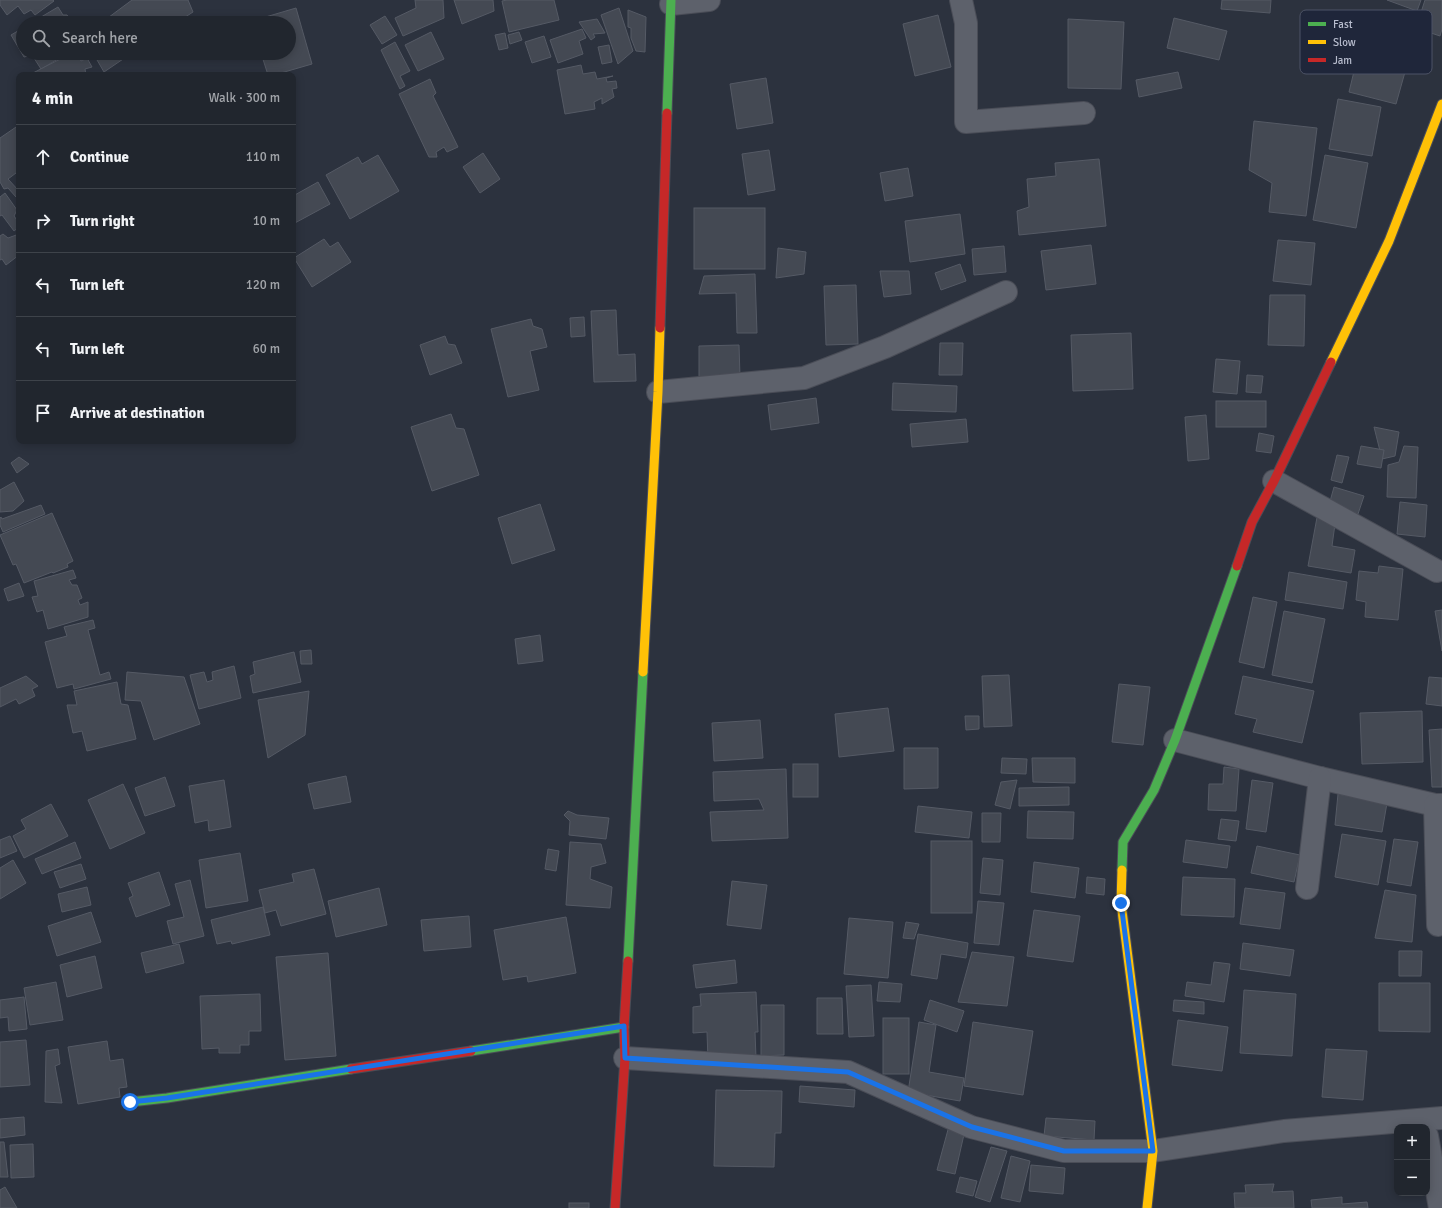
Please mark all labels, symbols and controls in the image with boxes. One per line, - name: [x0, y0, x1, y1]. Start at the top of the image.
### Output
- legend: [1300, 10, 1432, 74]
- search box: [16, 16, 296, 60]
- text: Fast: [1333, 18, 1353, 31]
- icon: search: [30, 27, 52, 49]
- text: Search here: [62, 29, 138, 47]
- text: Slow: [1333, 36, 1356, 49]
- text: Jam: [1333, 54, 1352, 67]
- text: 4 min: [32, 88, 73, 109]
- text: Walk · 300 m: [209, 90, 280, 106]
- icon: ahead: [32, 146, 54, 168]
- text: Continue: [70, 148, 129, 166]
- text: 110 m: [246, 149, 280, 165]
- icon: right: [32, 210, 54, 232]
- text: Turn right: [70, 212, 135, 230]
- text: 10 m: [253, 213, 280, 229]
- icon: left: [32, 274, 54, 296]
- text: Turn left: [70, 276, 124, 294]
- text: 120 m: [246, 277, 280, 293]
- icon: left: [32, 338, 54, 360]
- text: Turn left: [70, 340, 124, 358]
- text: 60 m: [253, 341, 280, 357]
- icon: arrive: [32, 402, 54, 424]
- text: Arrive at destination: [70, 404, 205, 422]
- route end: [1112, 894, 1130, 912]
- route start: [121, 1093, 139, 1111]
- map controls: [1394, 1124, 1430, 1196]
- button: +: [1394, 1124, 1430, 1160]
- button: −: [1394, 1160, 1430, 1196]

